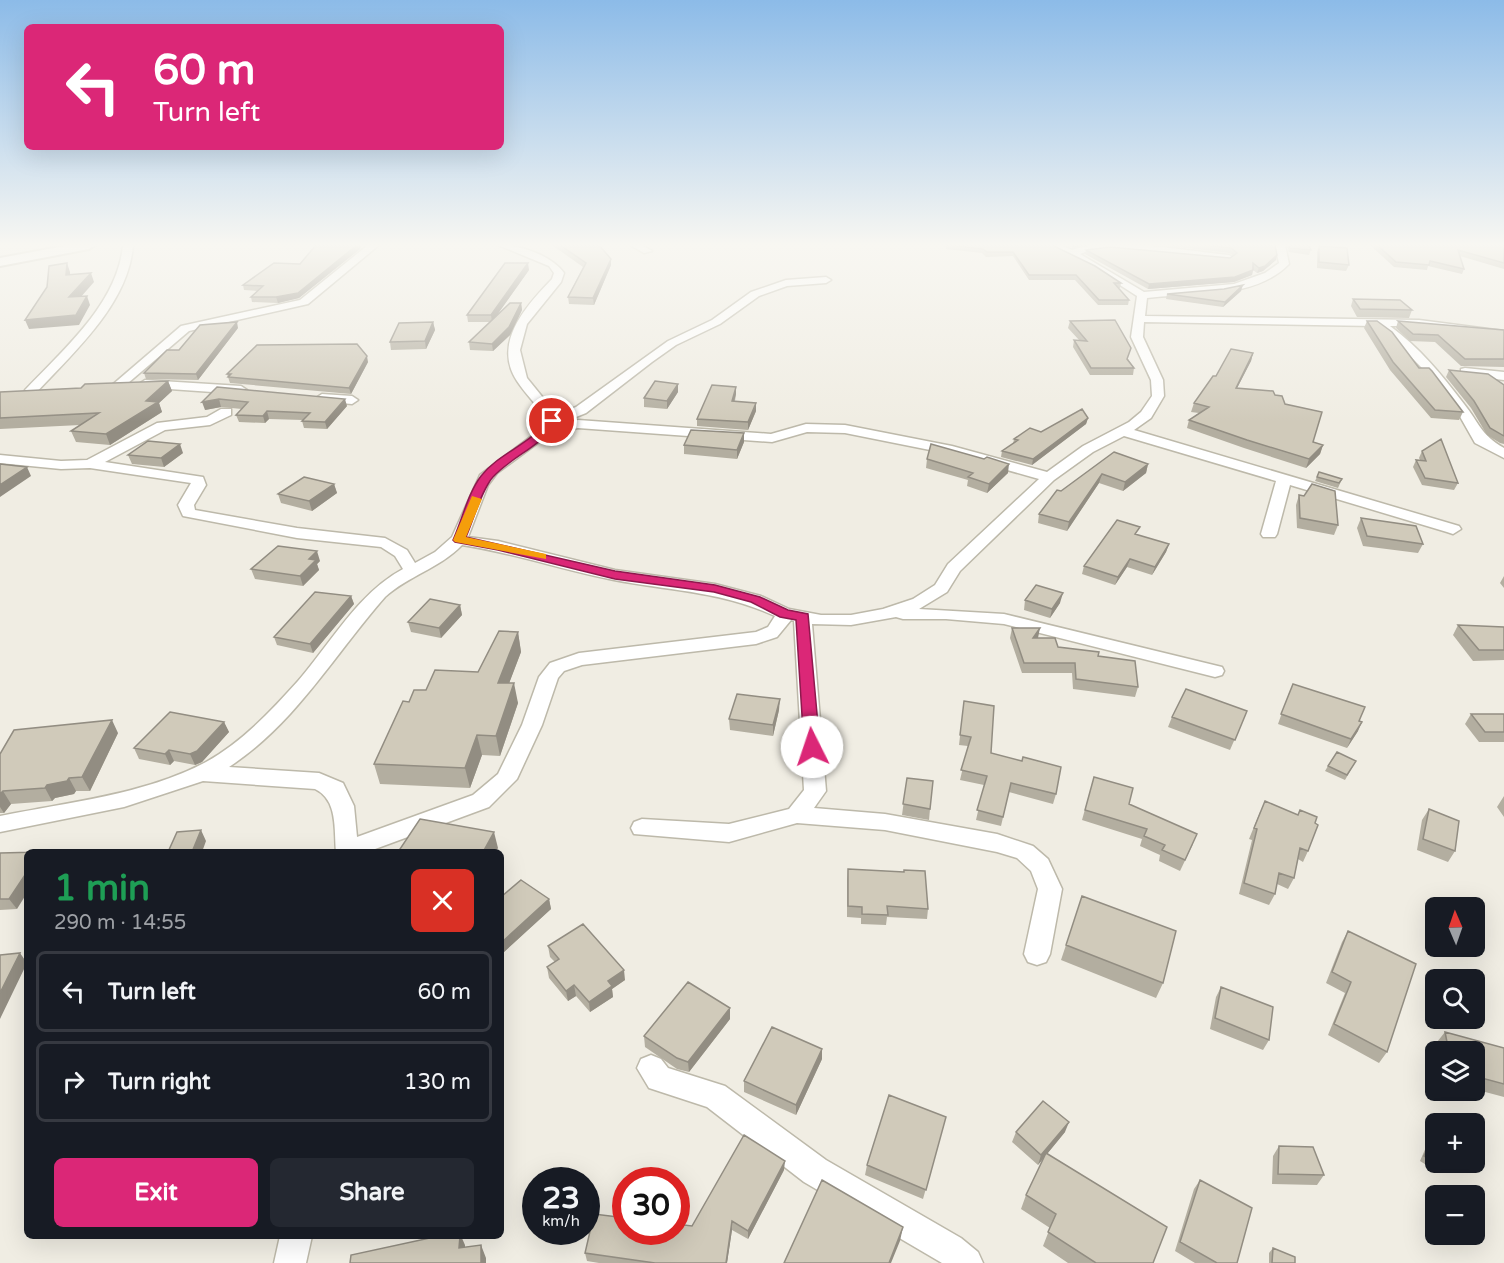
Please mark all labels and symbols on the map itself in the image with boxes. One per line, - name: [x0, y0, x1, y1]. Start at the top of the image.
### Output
- pin: [526, 395, 577, 446]
- position arrow: [780, 715, 844, 779]
- north arrow: [1425, 897, 1485, 957]
- speed limit sign: 30: [612, 1167, 690, 1245]

